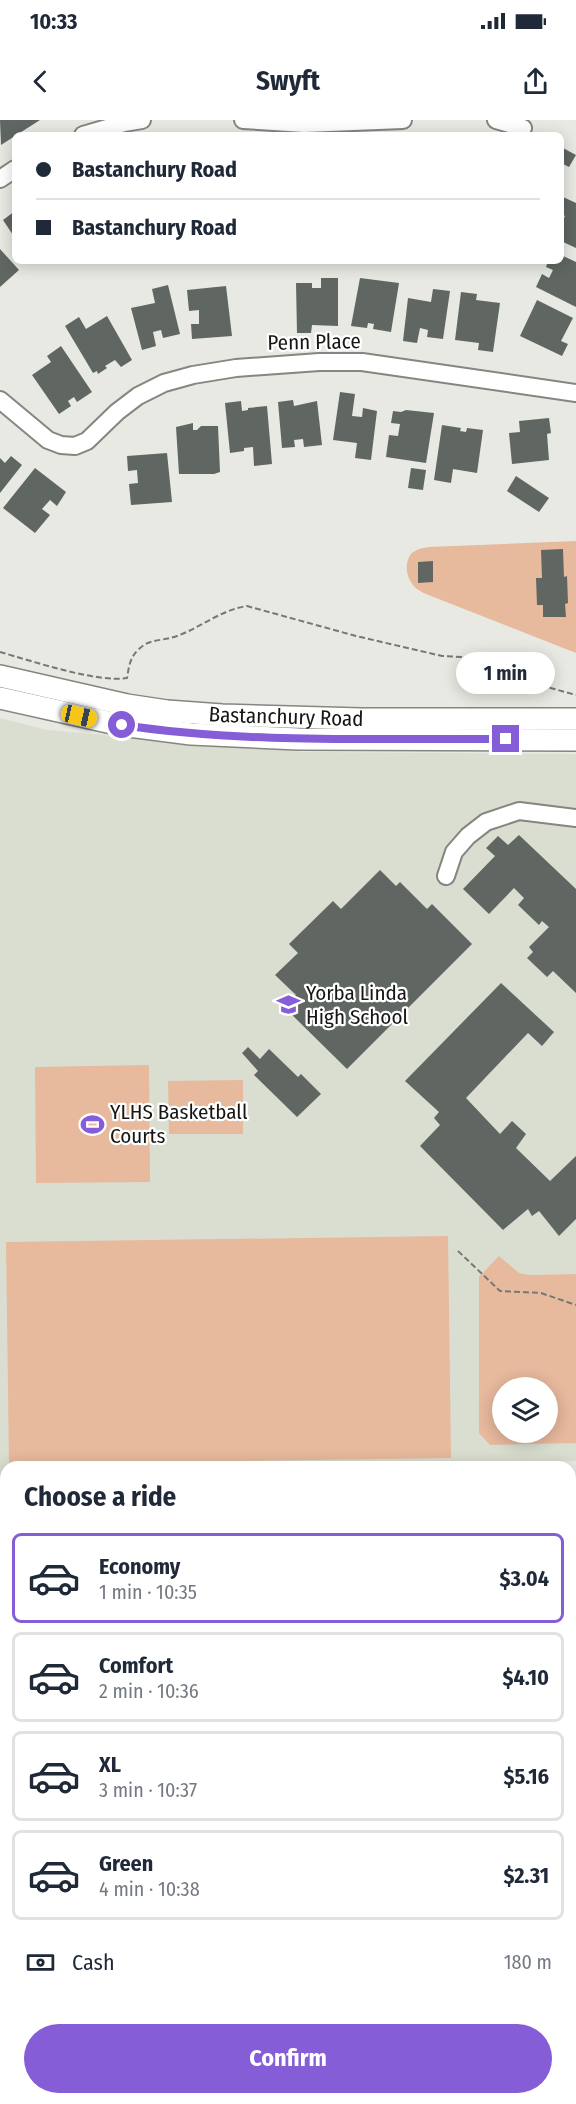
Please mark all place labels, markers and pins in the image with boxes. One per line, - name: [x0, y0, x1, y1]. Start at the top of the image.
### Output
- place label: Yorba Linda High School: [306, 980, 408, 1030]
- school or university icon: Yorba Linda High School: [275, 992, 301, 1018]
- place label: YLHS Basketball Courts: [110, 1099, 248, 1149]
- sports icon: YLHS Basketball Courts: [79, 1111, 105, 1137]

